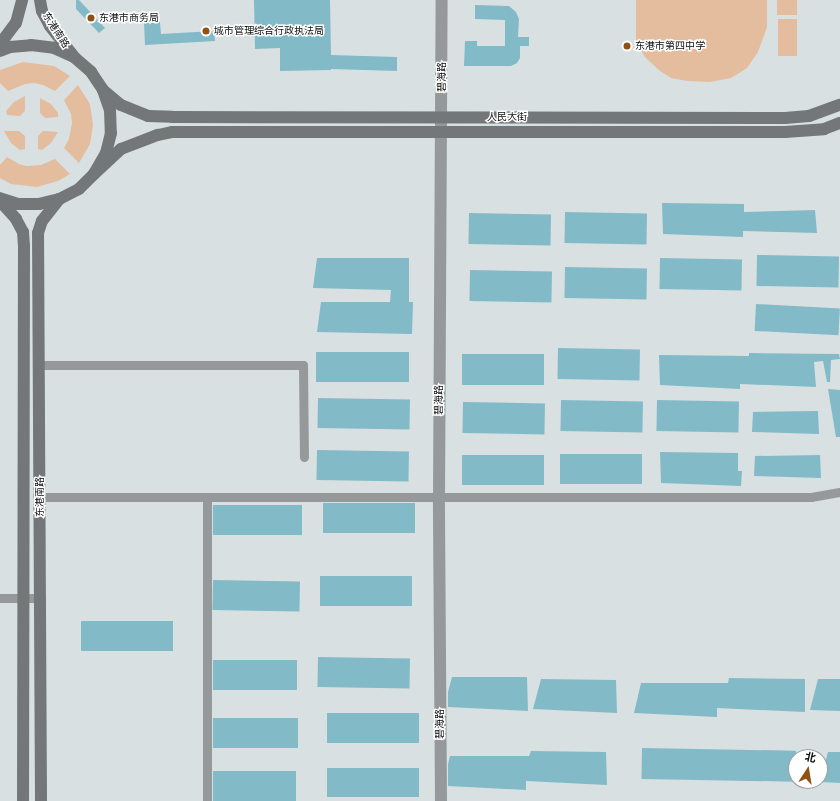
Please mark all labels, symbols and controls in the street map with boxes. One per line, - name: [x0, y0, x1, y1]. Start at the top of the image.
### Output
- street label: 东港南路: [40, 10, 72, 50]
- place label: 东港市商务局: [99, 12, 159, 24]
- marker: 东港市商务局: [86, 13, 96, 23]
- place label: 城市管理综合行政执法局: [214, 25, 324, 37]
- marker: 城市管理综合行政执法局: [201, 26, 211, 36]
- place label: 东港市第四中学: [635, 40, 705, 52]
- marker: 东港市第四中学: [622, 41, 632, 51]
- street label: 碧海路: [436, 62, 448, 92]
- street label: 人民大街: [487, 111, 527, 123]
- street label: 碧海路: [433, 385, 445, 415]
- street label: 东港南路: [34, 477, 46, 517]
- street label: 碧海路: [434, 709, 446, 739]
- north arrow: [788, 749, 828, 789]
- text: 北: [804, 750, 817, 765]

